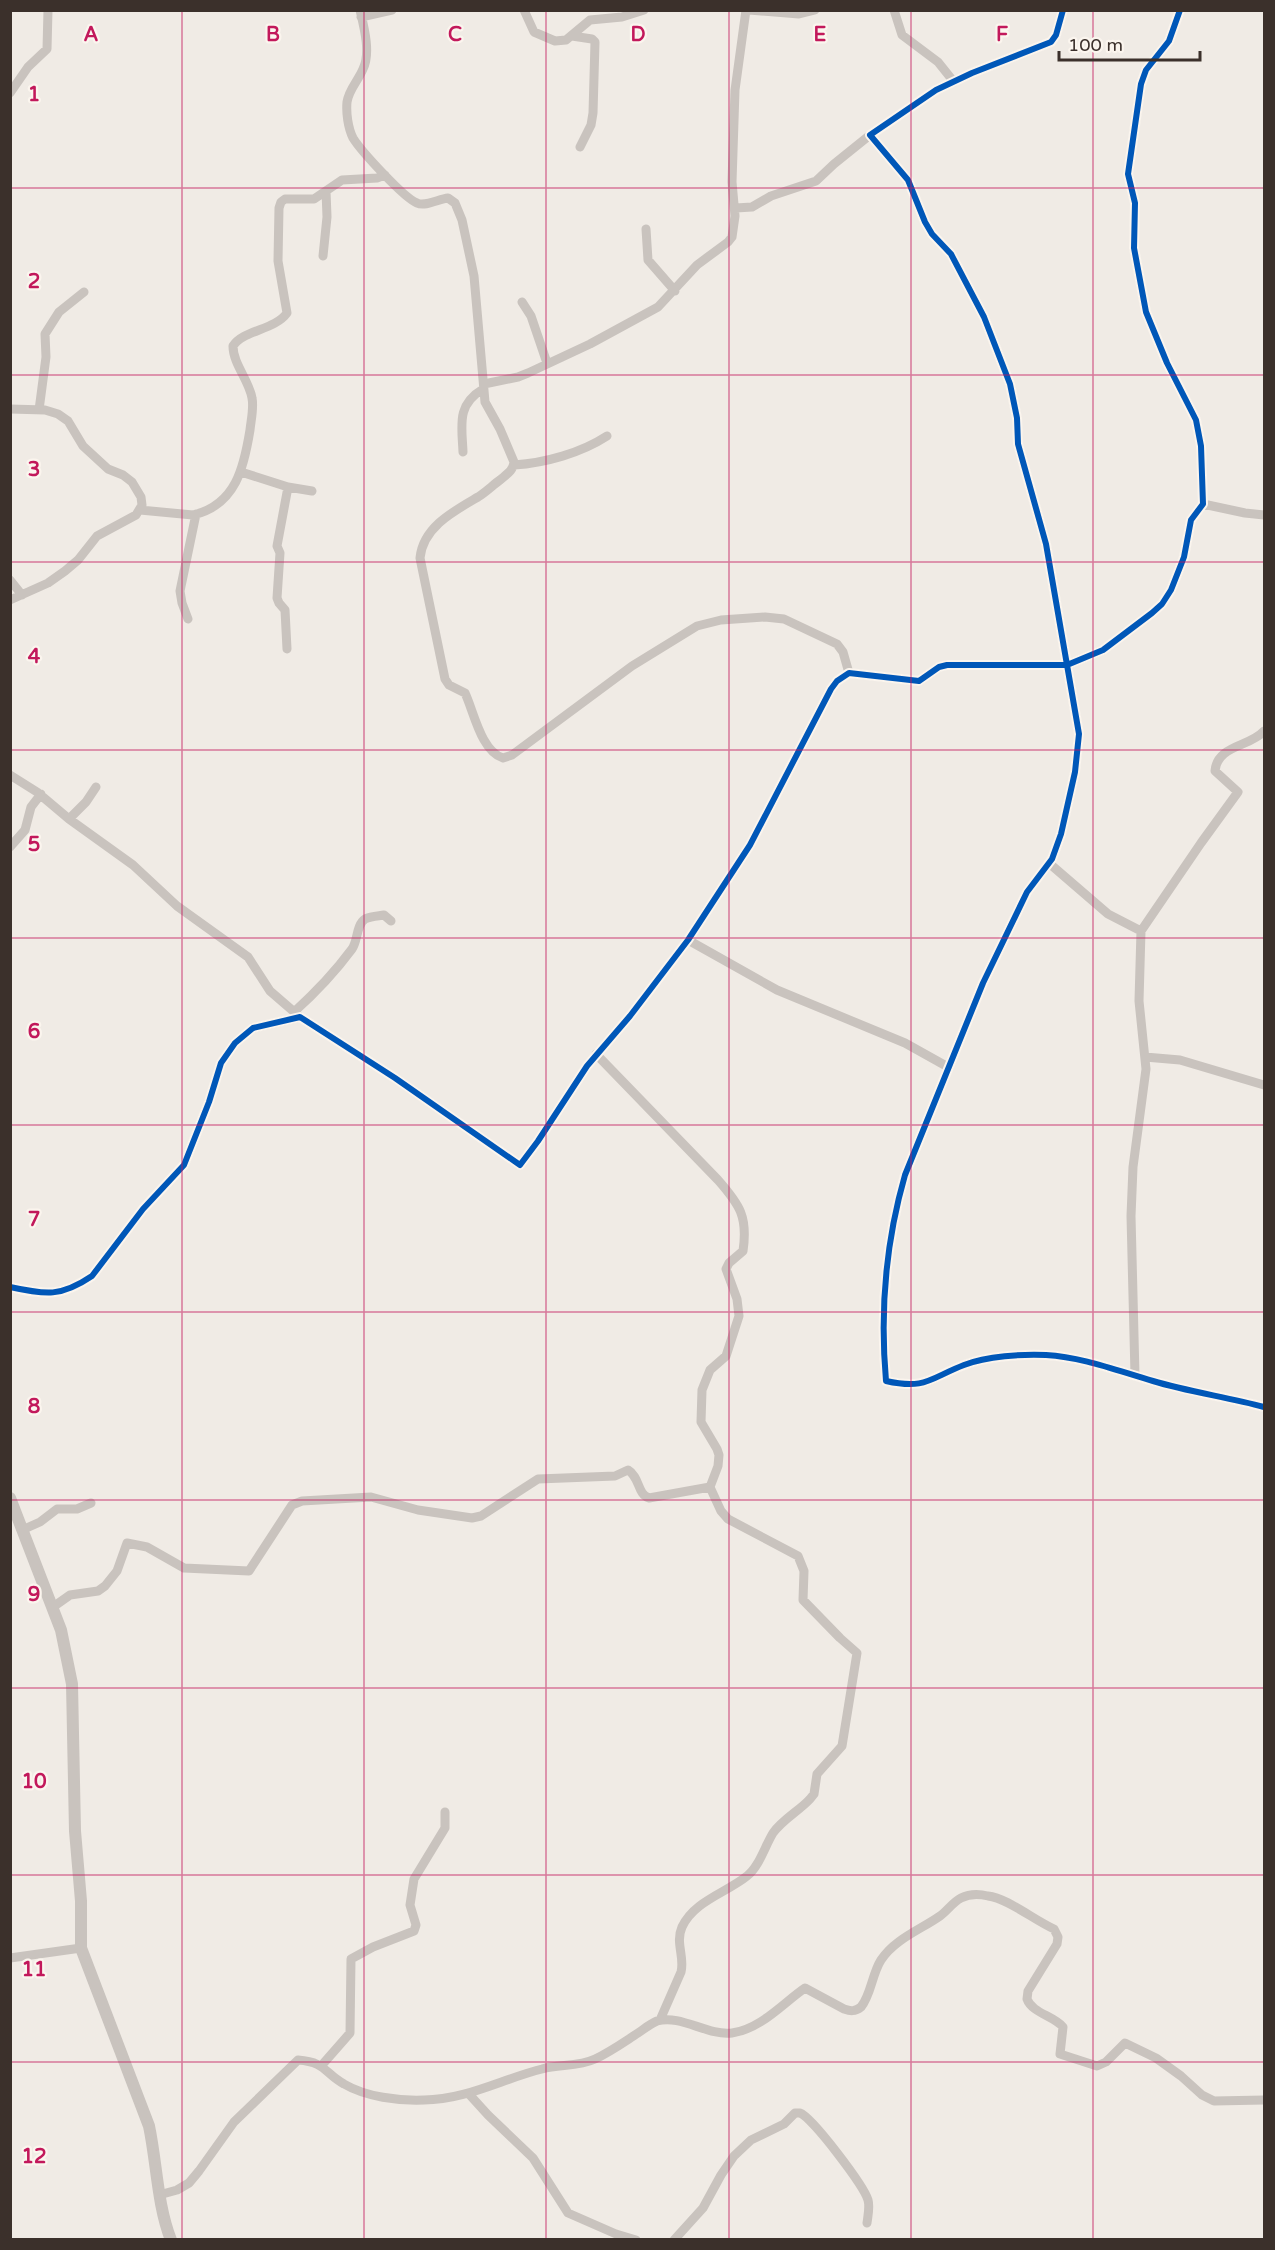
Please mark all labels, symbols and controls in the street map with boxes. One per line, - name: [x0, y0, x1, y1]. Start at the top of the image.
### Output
- text: A: [84, 23, 99, 47]
- text: B: [266, 23, 280, 47]
- text: C: [448, 23, 462, 47]
- text: D: [630, 23, 646, 47]
- text: E: [814, 23, 827, 47]
- text: F: [996, 23, 1008, 47]
- scale bar: [1059, 24, 1200, 62]
- text: 100 m: [1068, 34, 1123, 56]
- text: 1: [28, 83, 40, 107]
- text: 2: [28, 270, 40, 294]
- text: 3: [28, 458, 40, 482]
- text: 4: [28, 645, 41, 669]
- text: 5: [28, 833, 40, 857]
- text: 6: [28, 1020, 40, 1044]
- text: 7: [28, 1208, 40, 1232]
- text: 8: [28, 1395, 40, 1419]
- text: 9: [28, 1583, 40, 1607]
- text: 10: [21, 1770, 47, 1794]
- text: 11: [21, 1958, 47, 1982]
- text: 12: [21, 2145, 47, 2169]

